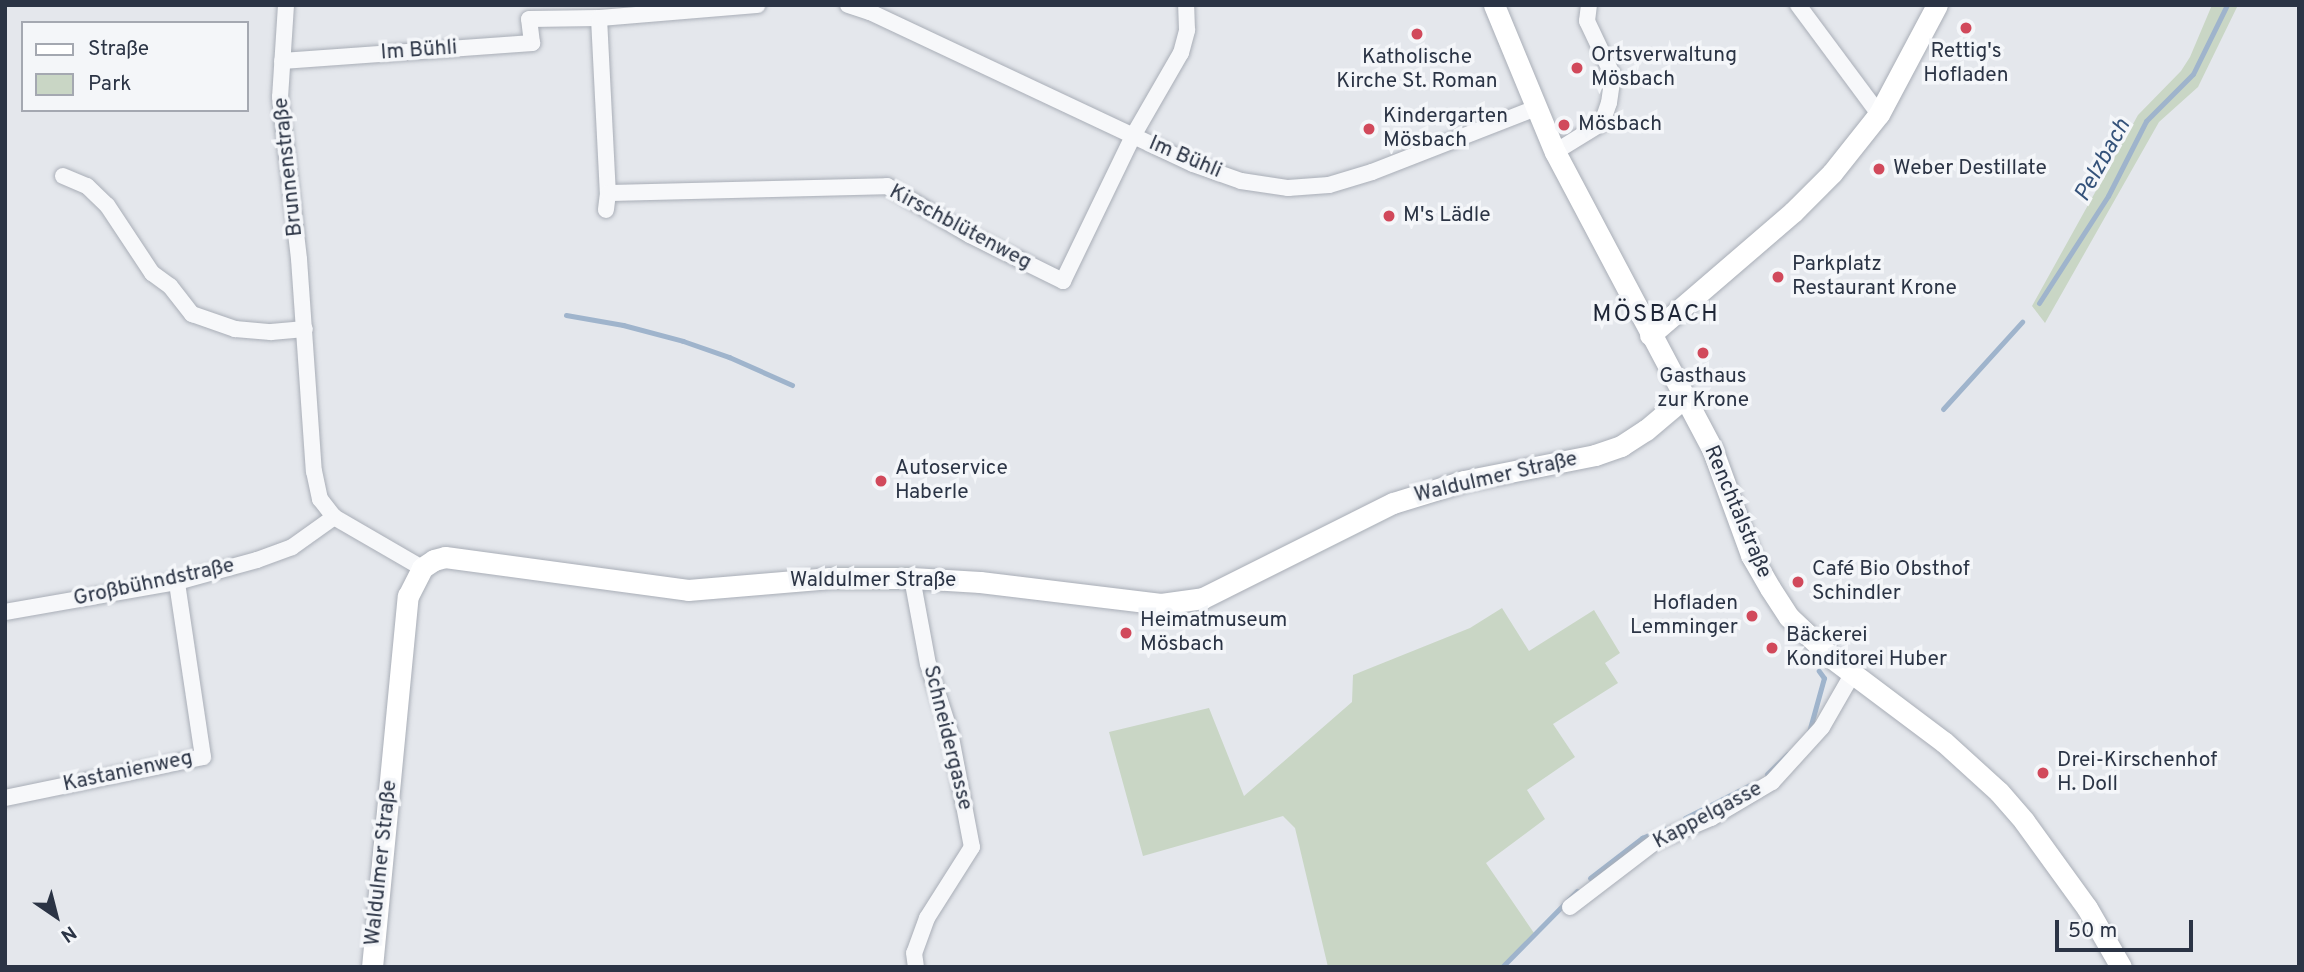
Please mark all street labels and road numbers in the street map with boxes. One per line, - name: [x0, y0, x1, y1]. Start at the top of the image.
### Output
- street label: Im Bühli: [380, 36, 458, 66]
- street label: Brunnenstraße: [269, 96, 309, 238]
- street label: Im Bühli: [1145, 131, 1225, 185]
- street label: Kirschblütenweg: [885, 180, 1035, 276]
- street label: Renchtalstraße: [1698, 442, 1776, 582]
- street label: Waldulmer Straße: [1412, 447, 1580, 509]
- street label: Großbühndstraße: [71, 554, 237, 612]
- street label: Waldulmer Straße: [790, 568, 956, 594]
- street label: Schneidergasse: [917, 663, 977, 813]
- street label: Kastanienweg: [61, 746, 195, 798]
- street label: Kappelgasse: [1649, 777, 1767, 855]
- street label: Waldulmer Straße: [361, 779, 403, 947]

